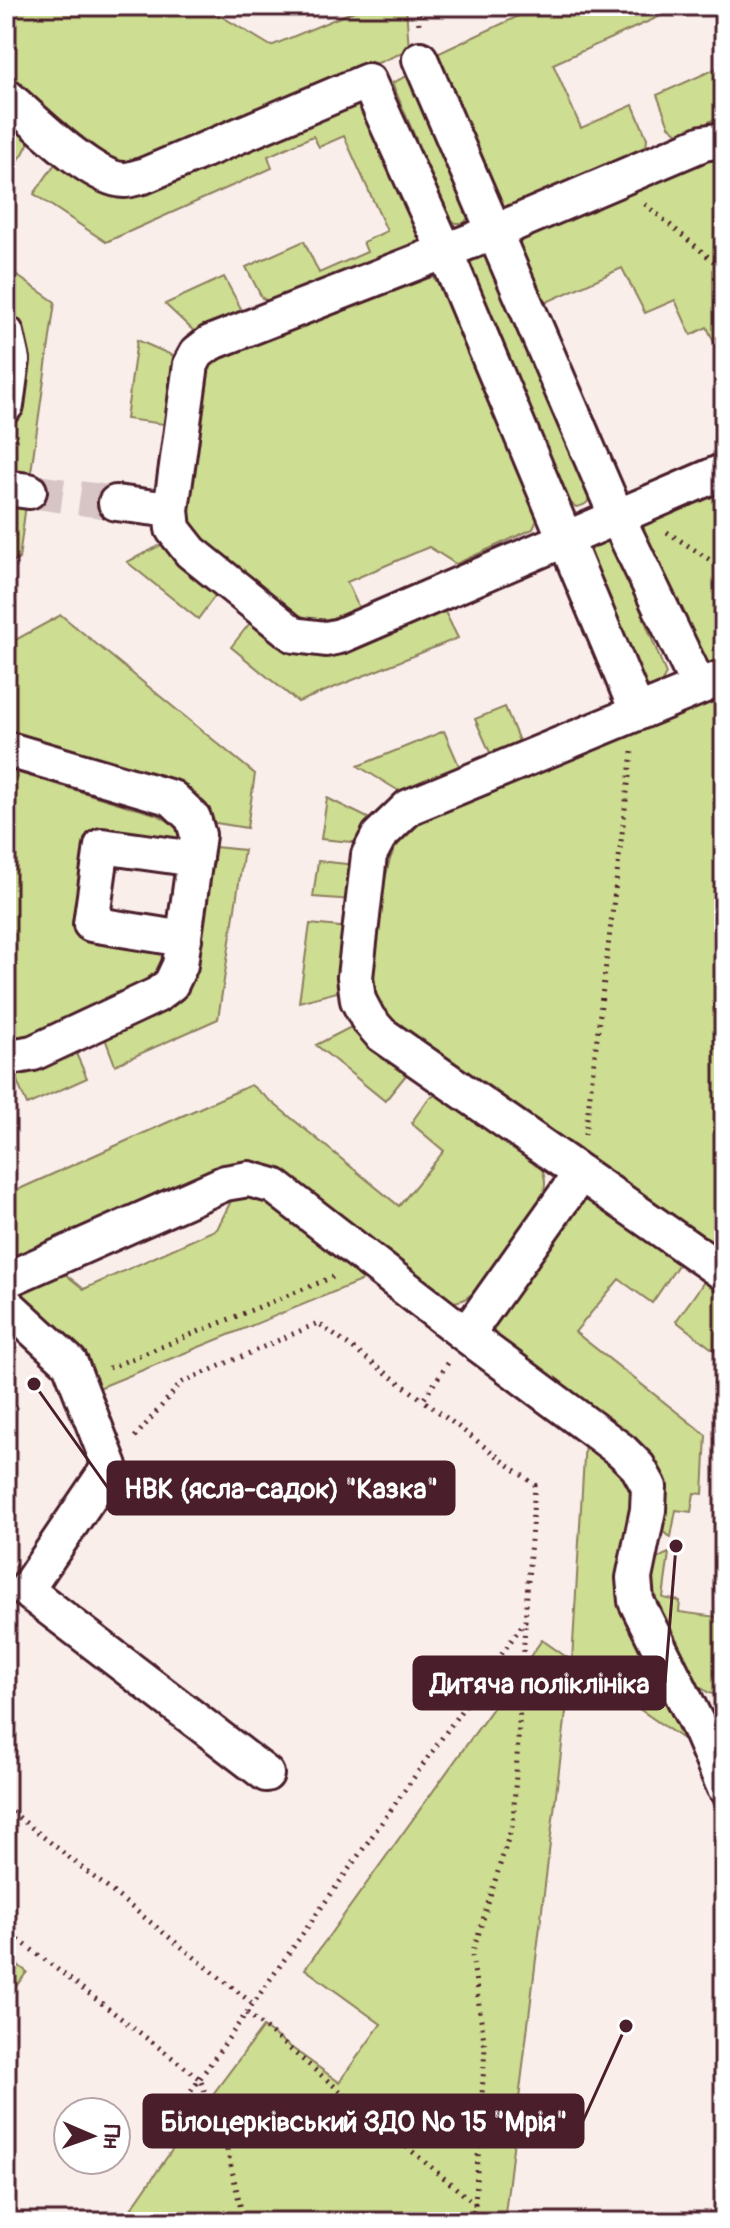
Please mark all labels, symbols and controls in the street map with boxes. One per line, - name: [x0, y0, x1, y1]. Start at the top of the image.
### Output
- callout: НВК (ясла-садок) "Казка": [108, 1462, 454, 1514]
- text: НВК (ясла-садок) "Казка": [124, 1472, 438, 1507]
- callout: Дитяча поліклініка: [414, 1657, 665, 1709]
- text: Дитяча поліклініка: [428, 1667, 650, 1702]
- callout: Білоцерківський ЗДО № 15 "Мрія": [144, 2095, 583, 2147]
- north arrow: [52, 2096, 132, 2176]
- text: Білоцерківський ЗДО № 15 "Мрія": [161, 2105, 567, 2140]
- text: Пн: [97, 2124, 125, 2149]

